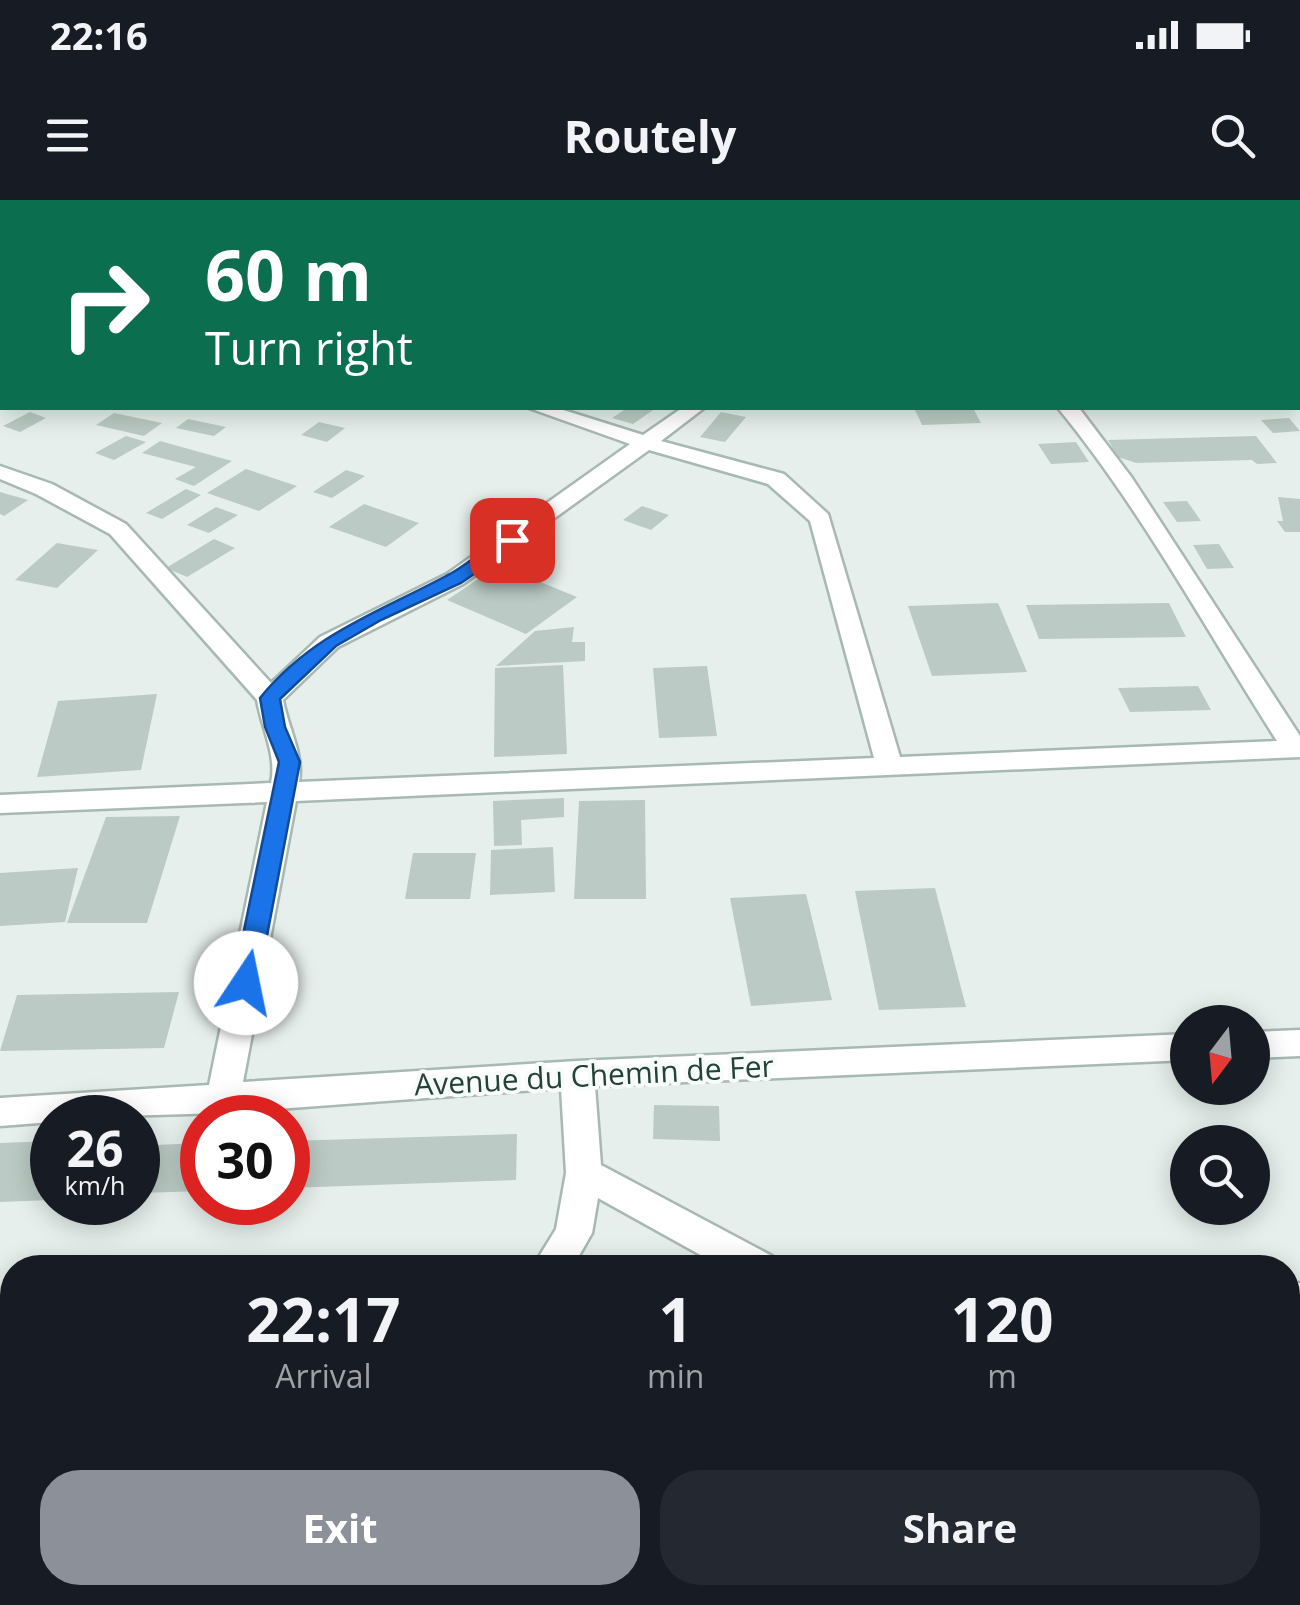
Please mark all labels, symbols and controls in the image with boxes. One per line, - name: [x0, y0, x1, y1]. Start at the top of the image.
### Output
- text: 22:16: [50, 9, 148, 61]
- text: Routely: [564, 105, 736, 166]
- icon: menu: [40, 108, 95, 163]
- icon: search: [1205, 108, 1260, 163]
- text: 60 m: [205, 226, 372, 322]
- icon: right: [40, 240, 170, 370]
- text: Turn right: [205, 317, 413, 378]
- pin: [470, 498, 555, 583]
- icon: arrive: [485, 513, 540, 568]
- position arrow: [194, 931, 298, 1035]
- north arrow: [1170, 1005, 1270, 1105]
- map controls: [1170, 1005, 1270, 1225]
- street label: Avenue du Chemin de Fer: [413, 1045, 775, 1104]
- speed limit sign: 30: [180, 1095, 310, 1225]
- text: 26: [66, 1114, 124, 1182]
- button: search: [1170, 1125, 1270, 1225]
- text: km/h: [65, 1168, 125, 1202]
- text: 22:17: [246, 1278, 401, 1360]
- text: 1: [659, 1278, 693, 1360]
- text: 120: [951, 1278, 1054, 1360]
- text: Arrival: [275, 1354, 372, 1397]
- text: min: [647, 1354, 704, 1397]
- text: m: [987, 1354, 1017, 1397]
- button: Exit: [40, 1470, 640, 1585]
- button: Share: [660, 1470, 1260, 1585]

